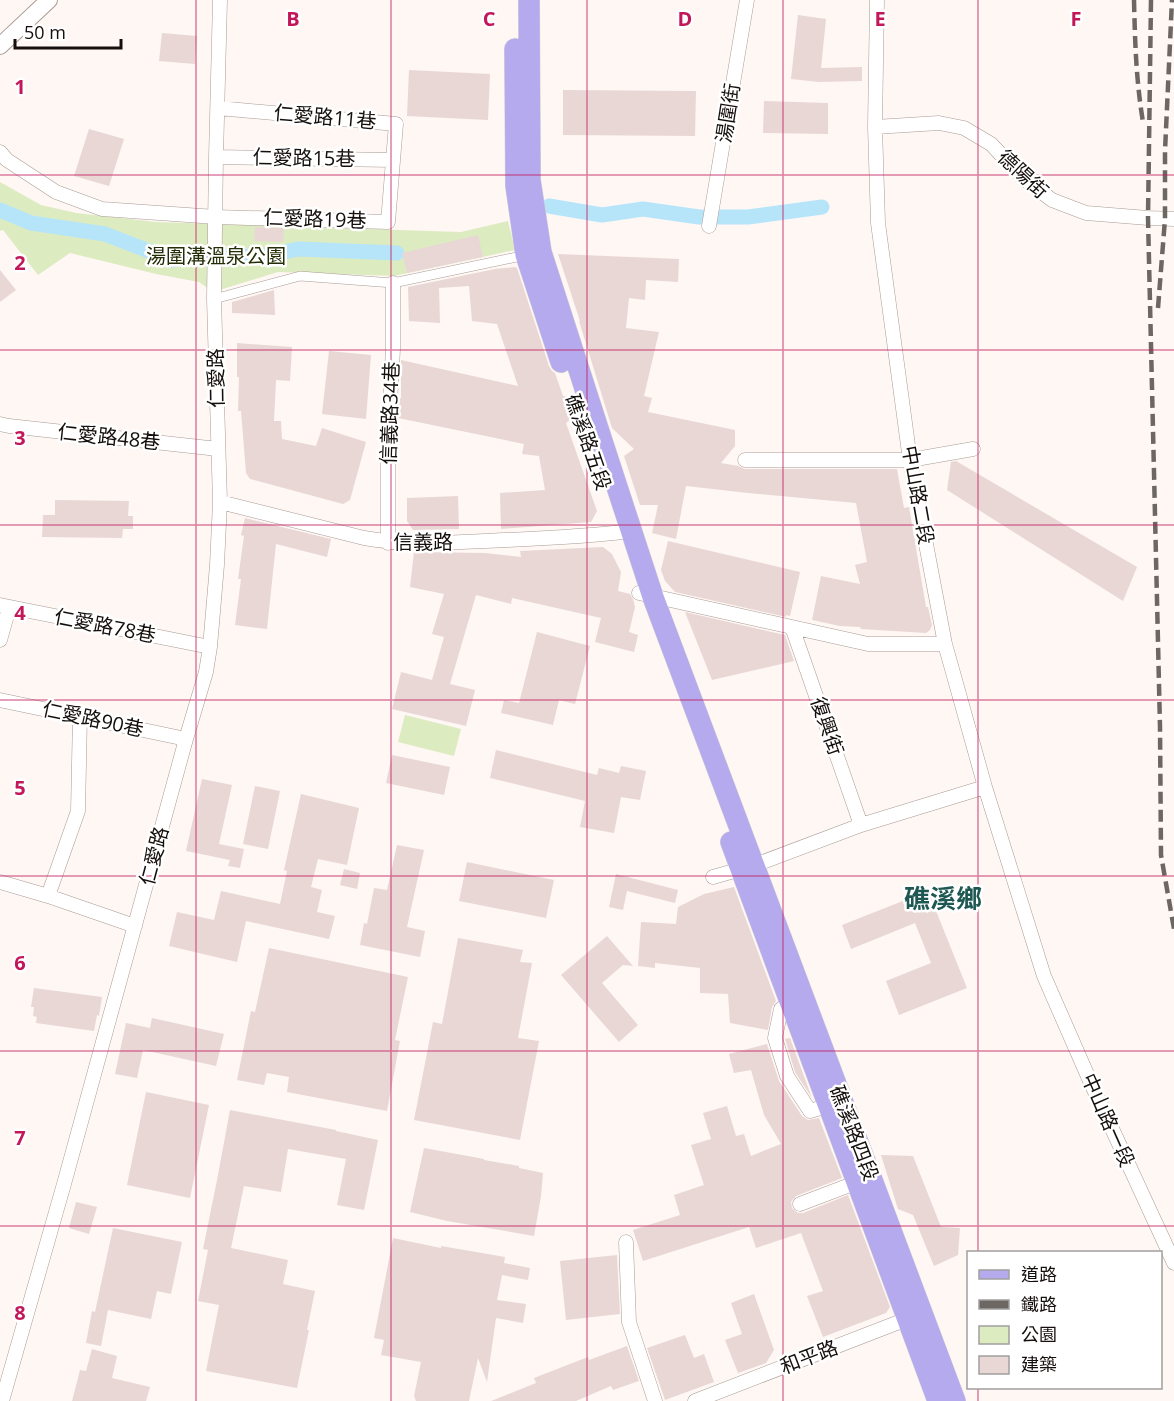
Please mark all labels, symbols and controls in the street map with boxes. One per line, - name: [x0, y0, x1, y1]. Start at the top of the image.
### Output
- text: B: [286, 5, 300, 32]
- text: C: [483, 5, 496, 32]
- text: D: [678, 5, 692, 32]
- text: E: [874, 5, 886, 32]
- text: F: [1071, 5, 1081, 32]
- scale bar: [15, 12, 122, 50]
- text: 50 m: [24, 20, 66, 44]
- text: 1: [14, 73, 26, 100]
- street label: 湯圍街: [709, 81, 746, 145]
- street label: 仁愛路11巷: [273, 99, 377, 134]
- street label: 仁愛路15巷: [252, 143, 356, 172]
- street label: 德陽街: [992, 143, 1054, 204]
- street label: 仁愛路19巷: [263, 203, 367, 234]
- park label: 湯圍溝溫泉公園: [146, 242, 286, 269]
- text: 2: [14, 249, 26, 276]
- street label: 仁愛路: [201, 348, 230, 408]
- street label: 信義路34巷: [374, 361, 405, 465]
- street label: 礁溪路五段: [559, 390, 618, 494]
- street label: 仁愛路48巷: [56, 418, 162, 455]
- text: 3: [14, 424, 26, 451]
- street label: 中山路二段: [897, 443, 940, 546]
- street label: 信義路: [393, 528, 453, 555]
- text: 4: [14, 599, 26, 626]
- street label: 仁愛路78巷: [52, 602, 158, 649]
- street label: 復興街: [805, 693, 850, 759]
- street label: 仁愛路90巷: [40, 695, 146, 742]
- text: 5: [14, 774, 26, 801]
- street label: 仁愛路: [133, 823, 174, 888]
- district label: 礁溪鄉: [904, 880, 982, 916]
- text: 6: [14, 949, 26, 976]
- street label: 中山路一段: [1076, 1069, 1141, 1171]
- street label: 礁溪路四段: [824, 1081, 885, 1184]
- text: 7: [14, 1124, 26, 1151]
- legend: [967, 1251, 1162, 1389]
- text: 道路: [1021, 1262, 1057, 1286]
- text: 鐵路: [1021, 1292, 1057, 1316]
- text: 8: [14, 1299, 26, 1326]
- text: 公園: [1021, 1322, 1057, 1346]
- street label: 和平路: [776, 1333, 842, 1380]
- text: 建築: [1021, 1352, 1057, 1376]

